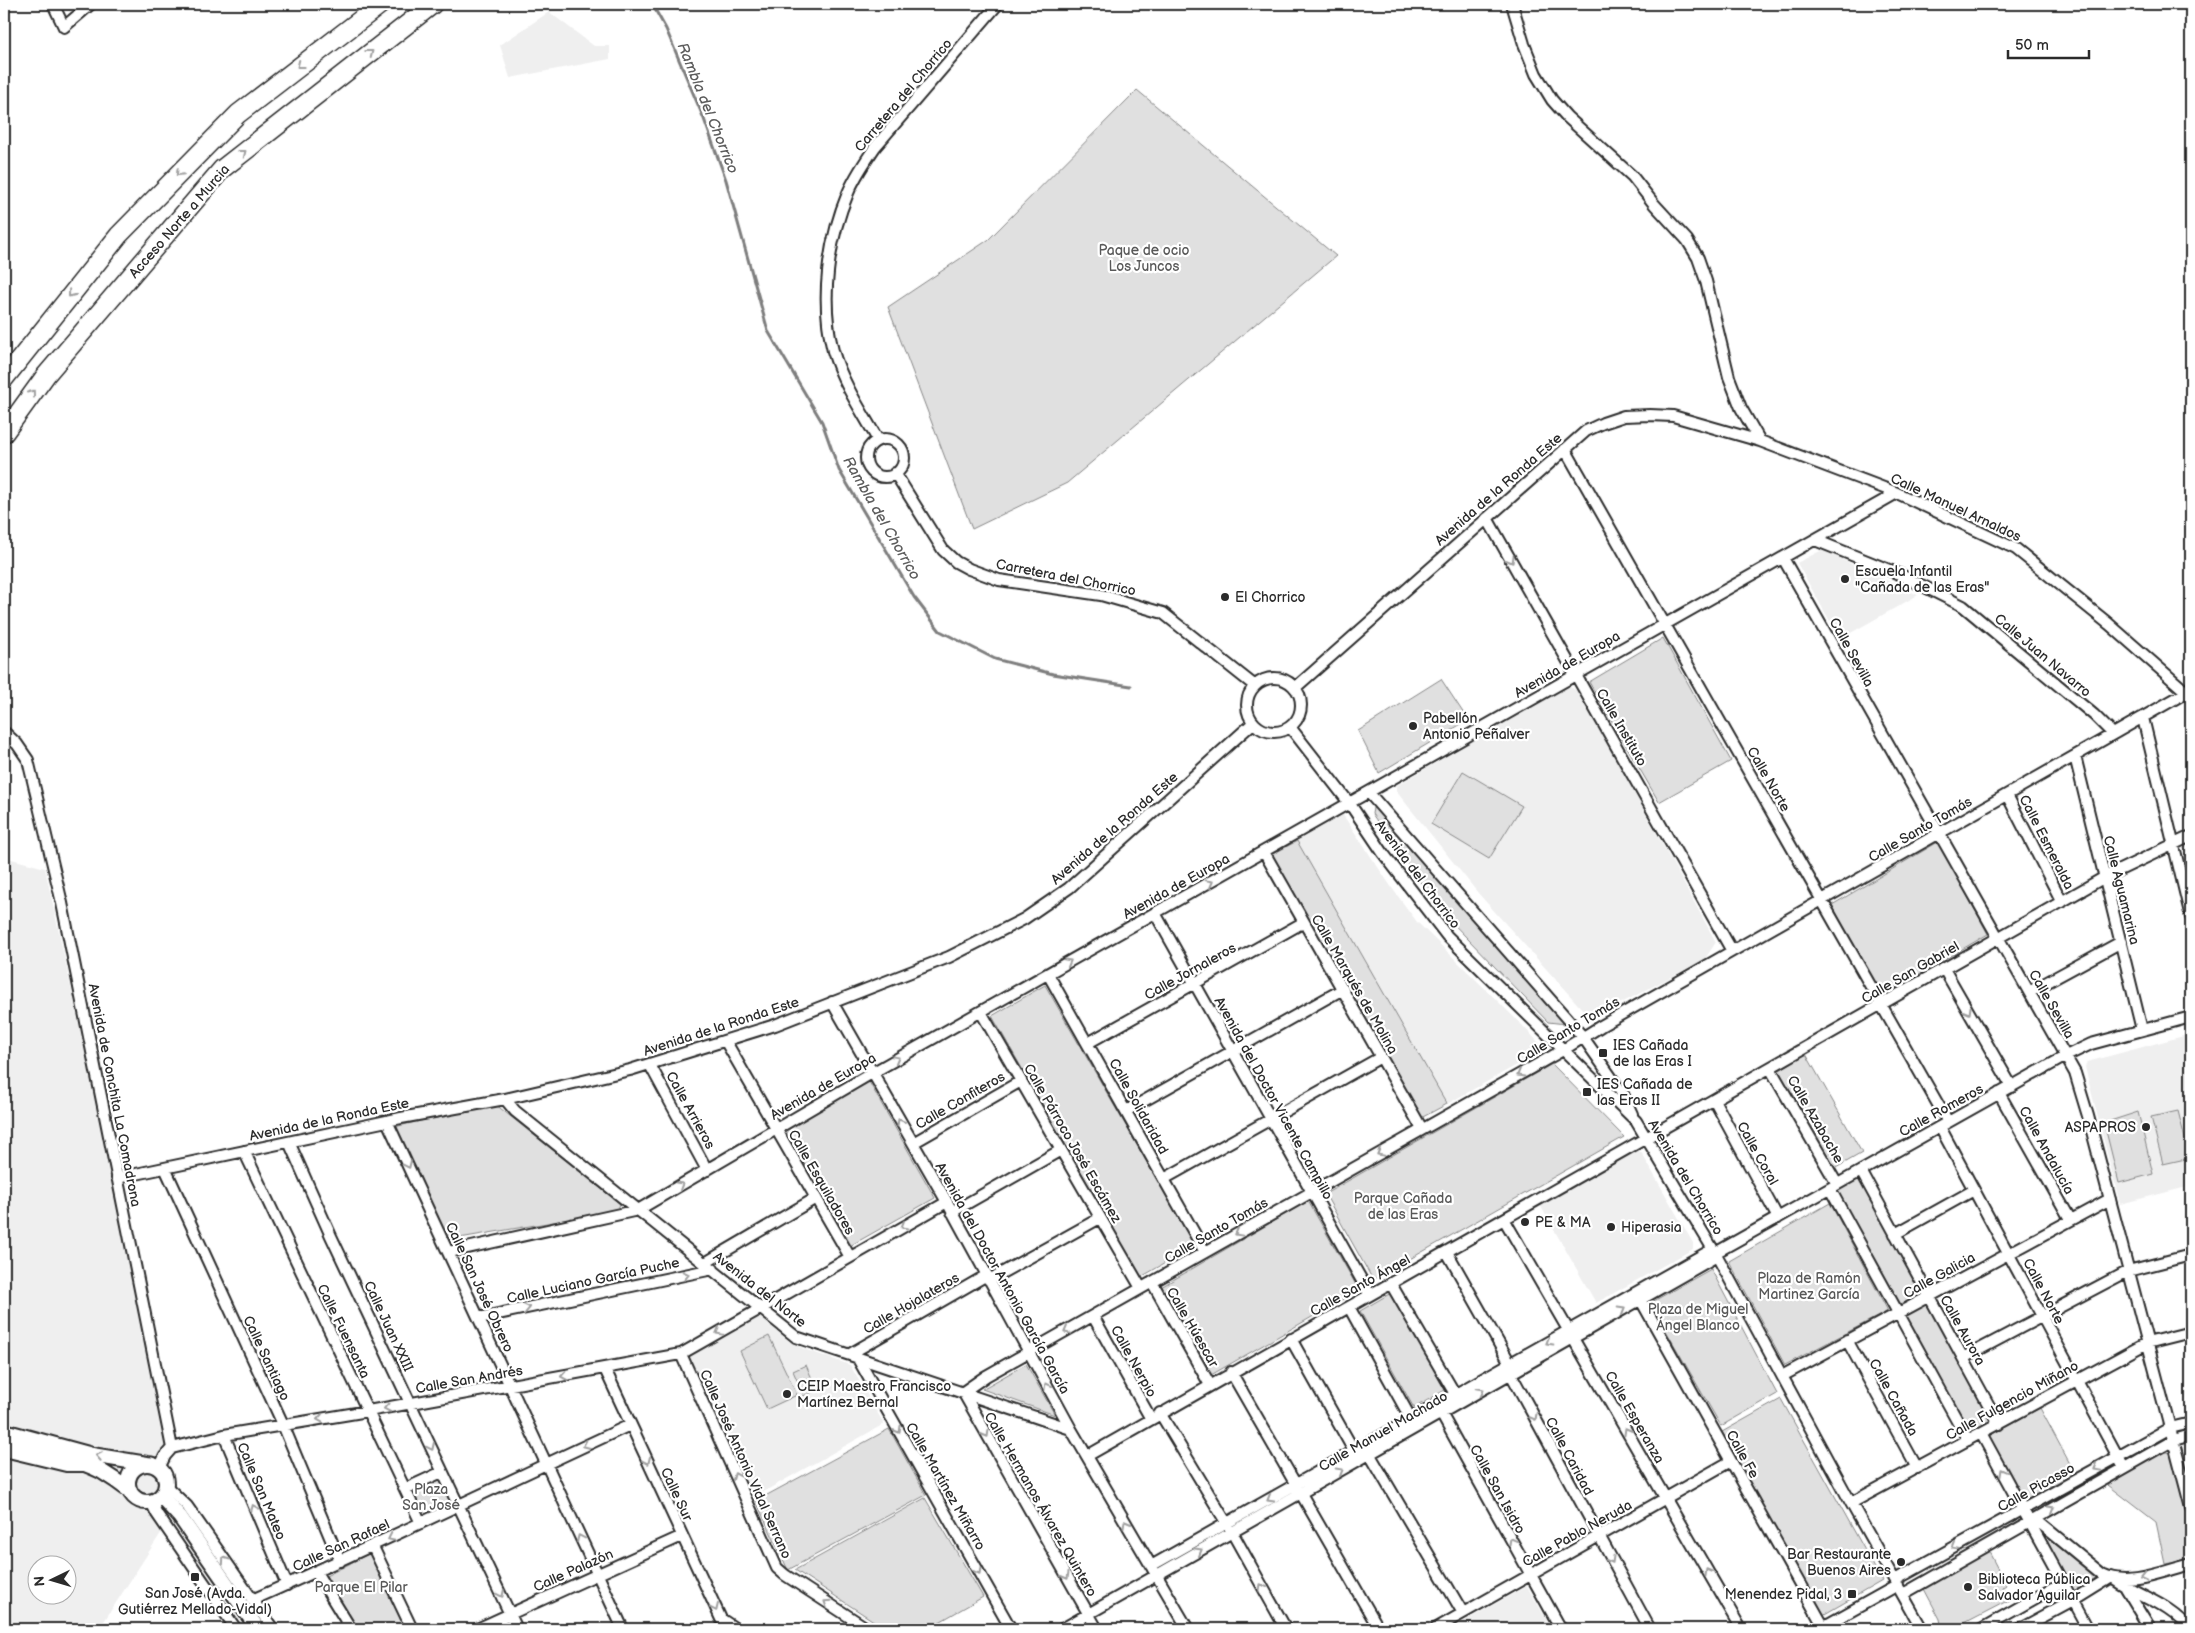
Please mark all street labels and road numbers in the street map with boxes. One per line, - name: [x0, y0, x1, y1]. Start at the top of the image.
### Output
- street label: Carretera del Chorrico: [851, 35, 956, 155]
- street label: Acceso Norte a Murcia: [125, 161, 233, 282]
- street label: Avenida de la Ronda Este: [1431, 430, 1565, 549]
- street label: Calle Manuel Arnaldos: [1888, 470, 2024, 545]
- street label: Carretera del Chorrico: [994, 556, 1137, 599]
- street label: Calle Juan Navarro: [1991, 610, 2094, 701]
- street label: Calle Sevilla: [1826, 615, 1878, 690]
- street label: Avenida de Europa: [1511, 627, 1623, 702]
- street label: Calle Instituto: [1593, 685, 1651, 769]
- street label: Calle Norte: [1743, 744, 1794, 815]
- street label: Avenida de la Ronda Este: [1047, 769, 1181, 888]
- street label: Calle Esmeralda: [2015, 792, 2078, 892]
- street label: Calle Santo Tomás: [1865, 793, 1975, 866]
- street label: Avenida del Chorrico: [1371, 817, 1464, 932]
- street label: Calle Aguamarina: [2100, 834, 2143, 947]
- street label: Avenida de Europa: [1120, 850, 1233, 923]
- street label: Calle Marqués de Molina: [1308, 911, 1402, 1057]
- street label: Calle San Gabriel: [1858, 938, 1962, 1007]
- street label: Calle Jornaleros: [1141, 939, 1239, 1004]
- street label: Calle Sevilla: [2025, 967, 2078, 1042]
- street label: Avenida de Conchita La Comadrona: [84, 982, 145, 1208]
- street label: Avenida de la Ronda Este: [641, 993, 801, 1060]
- street label: Calle Santo Tomás: [1514, 993, 1623, 1068]
- street label: Avenida del Doctor Vicente Campillo: [1211, 994, 1337, 1203]
- street label: Avenida de Europa: [767, 1049, 879, 1124]
- street label: Calle Solidaridad: [1105, 1055, 1172, 1157]
- street label: Calle Párroco José Escámez: [1020, 1061, 1125, 1226]
- street label: Calle Confiteros: [912, 1068, 1008, 1133]
- street label: Calle Arrieros: [662, 1069, 719, 1152]
- street label: Calle Azabache: [1784, 1072, 1848, 1166]
- street label: Calle Romeros: [1896, 1080, 1986, 1141]
- street label: Avenida de la Ronda Este: [248, 1094, 410, 1145]
- street label: Calle Andalucía: [2015, 1103, 2078, 1197]
- street label: Avenida del Chorrico: [1644, 1116, 1727, 1238]
- street label: Calle Coral: [1733, 1119, 1782, 1188]
- street label: Calle Esquiladores: [785, 1127, 859, 1238]
- street label: Avenida del Doctor Antonio García García: [932, 1160, 1074, 1397]
- street label: Calle Santo Tomás: [1161, 1194, 1271, 1267]
- street label: Calle San José Obrero: [442, 1219, 517, 1355]
- street label: Avenida del Norte: [710, 1248, 809, 1331]
- street label: Calle Galicia: [1900, 1249, 1978, 1302]
- street label: Calle Santo Ángel: [1307, 1250, 1413, 1320]
- street label: Calle Luciano García Puche: [505, 1254, 681, 1307]
- street label: Calle Norte: [2019, 1255, 2068, 1327]
- street label: Calle Hojalateros: [860, 1269, 962, 1338]
- street label: Calle Juan XXIII: [360, 1278, 417, 1374]
- street label: Calle Fuensanta: [313, 1281, 374, 1381]
- street label: Calle Húescar: [1163, 1284, 1223, 1371]
- street label: Calle Aurora: [1936, 1292, 1989, 1368]
- street label: Calle Santiago: [239, 1313, 294, 1403]
- street label: Calle Nerpio: [1107, 1322, 1160, 1400]
- street label: Calle Cañada: [1865, 1356, 1922, 1439]
- street label: Calle Fulgencio Miñano: [1943, 1357, 2082, 1444]
- street label: Calle San Andrés: [414, 1362, 524, 1397]
- street label: Calle José Antonio Vidal Serrano: [696, 1367, 795, 1561]
- street label: Calle Esperanza: [1601, 1368, 1668, 1466]
- street label: Calle Manuel Machado: [1316, 1388, 1451, 1475]
- street label: Calle Hermanos Álvarez Quintero: [981, 1408, 1101, 1600]
- street label: Calle Caridad: [1542, 1414, 1597, 1498]
- street label: Calle Martínez Miñarro: [902, 1419, 989, 1553]
- street label: Calle Fe: [1722, 1427, 1763, 1481]
- street label: Calle San Mateo: [233, 1440, 290, 1542]
- street label: Calle San Isidro: [1466, 1442, 1529, 1537]
- street label: Calle Picasso: [1995, 1459, 2078, 1516]
- street label: Calle Sur: [657, 1465, 697, 1525]
- street label: Calle Pablo Neruda: [1520, 1496, 1635, 1571]
- street label: Calle San Rafael: [290, 1516, 392, 1575]
- street label: Calle Palazón: [531, 1545, 616, 1596]

